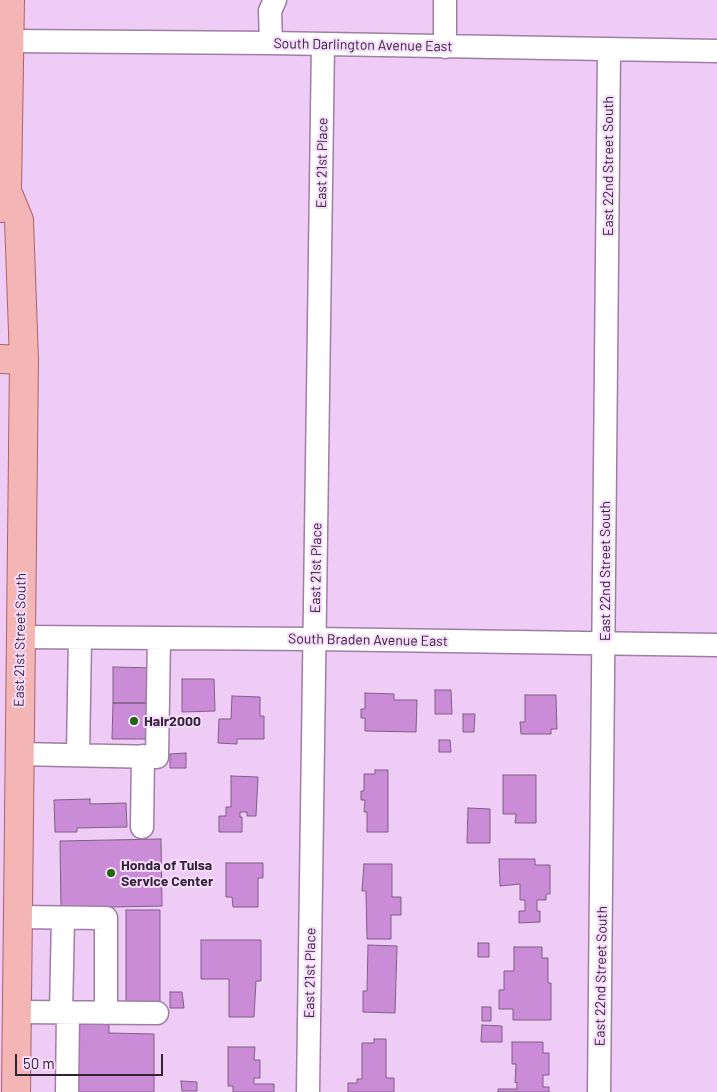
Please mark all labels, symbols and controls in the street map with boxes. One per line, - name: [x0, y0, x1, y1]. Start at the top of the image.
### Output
- street label: South Darlington Avenue East: [273, 35, 453, 55]
- street label: East 22nd Street South: [600, 96, 616, 236]
- street label: East 21st Place: [313, 118, 331, 208]
- street label: East 22nd Street South: [597, 501, 613, 641]
- street label: East 21st Place: [307, 523, 325, 613]
- street label: East 21st Street South: [10, 573, 30, 707]
- street label: South Braden Avenue East: [288, 630, 448, 650]
- place label: Hair2000: [144, 713, 201, 729]
- marker: Hair2000: [128, 715, 140, 727]
- place label: Honda of Tulsa Service Center: [121, 857, 213, 890]
- marker: Honda of Tulsa Service Center: [105, 867, 117, 879]
- street label: East 22nd Street South: [591, 906, 611, 1046]
- street label: East 21st Place: [301, 928, 319, 1018]
- scale bar: [18, 1044, 165, 1076]
- text: 50 m: [23, 1054, 55, 1072]

